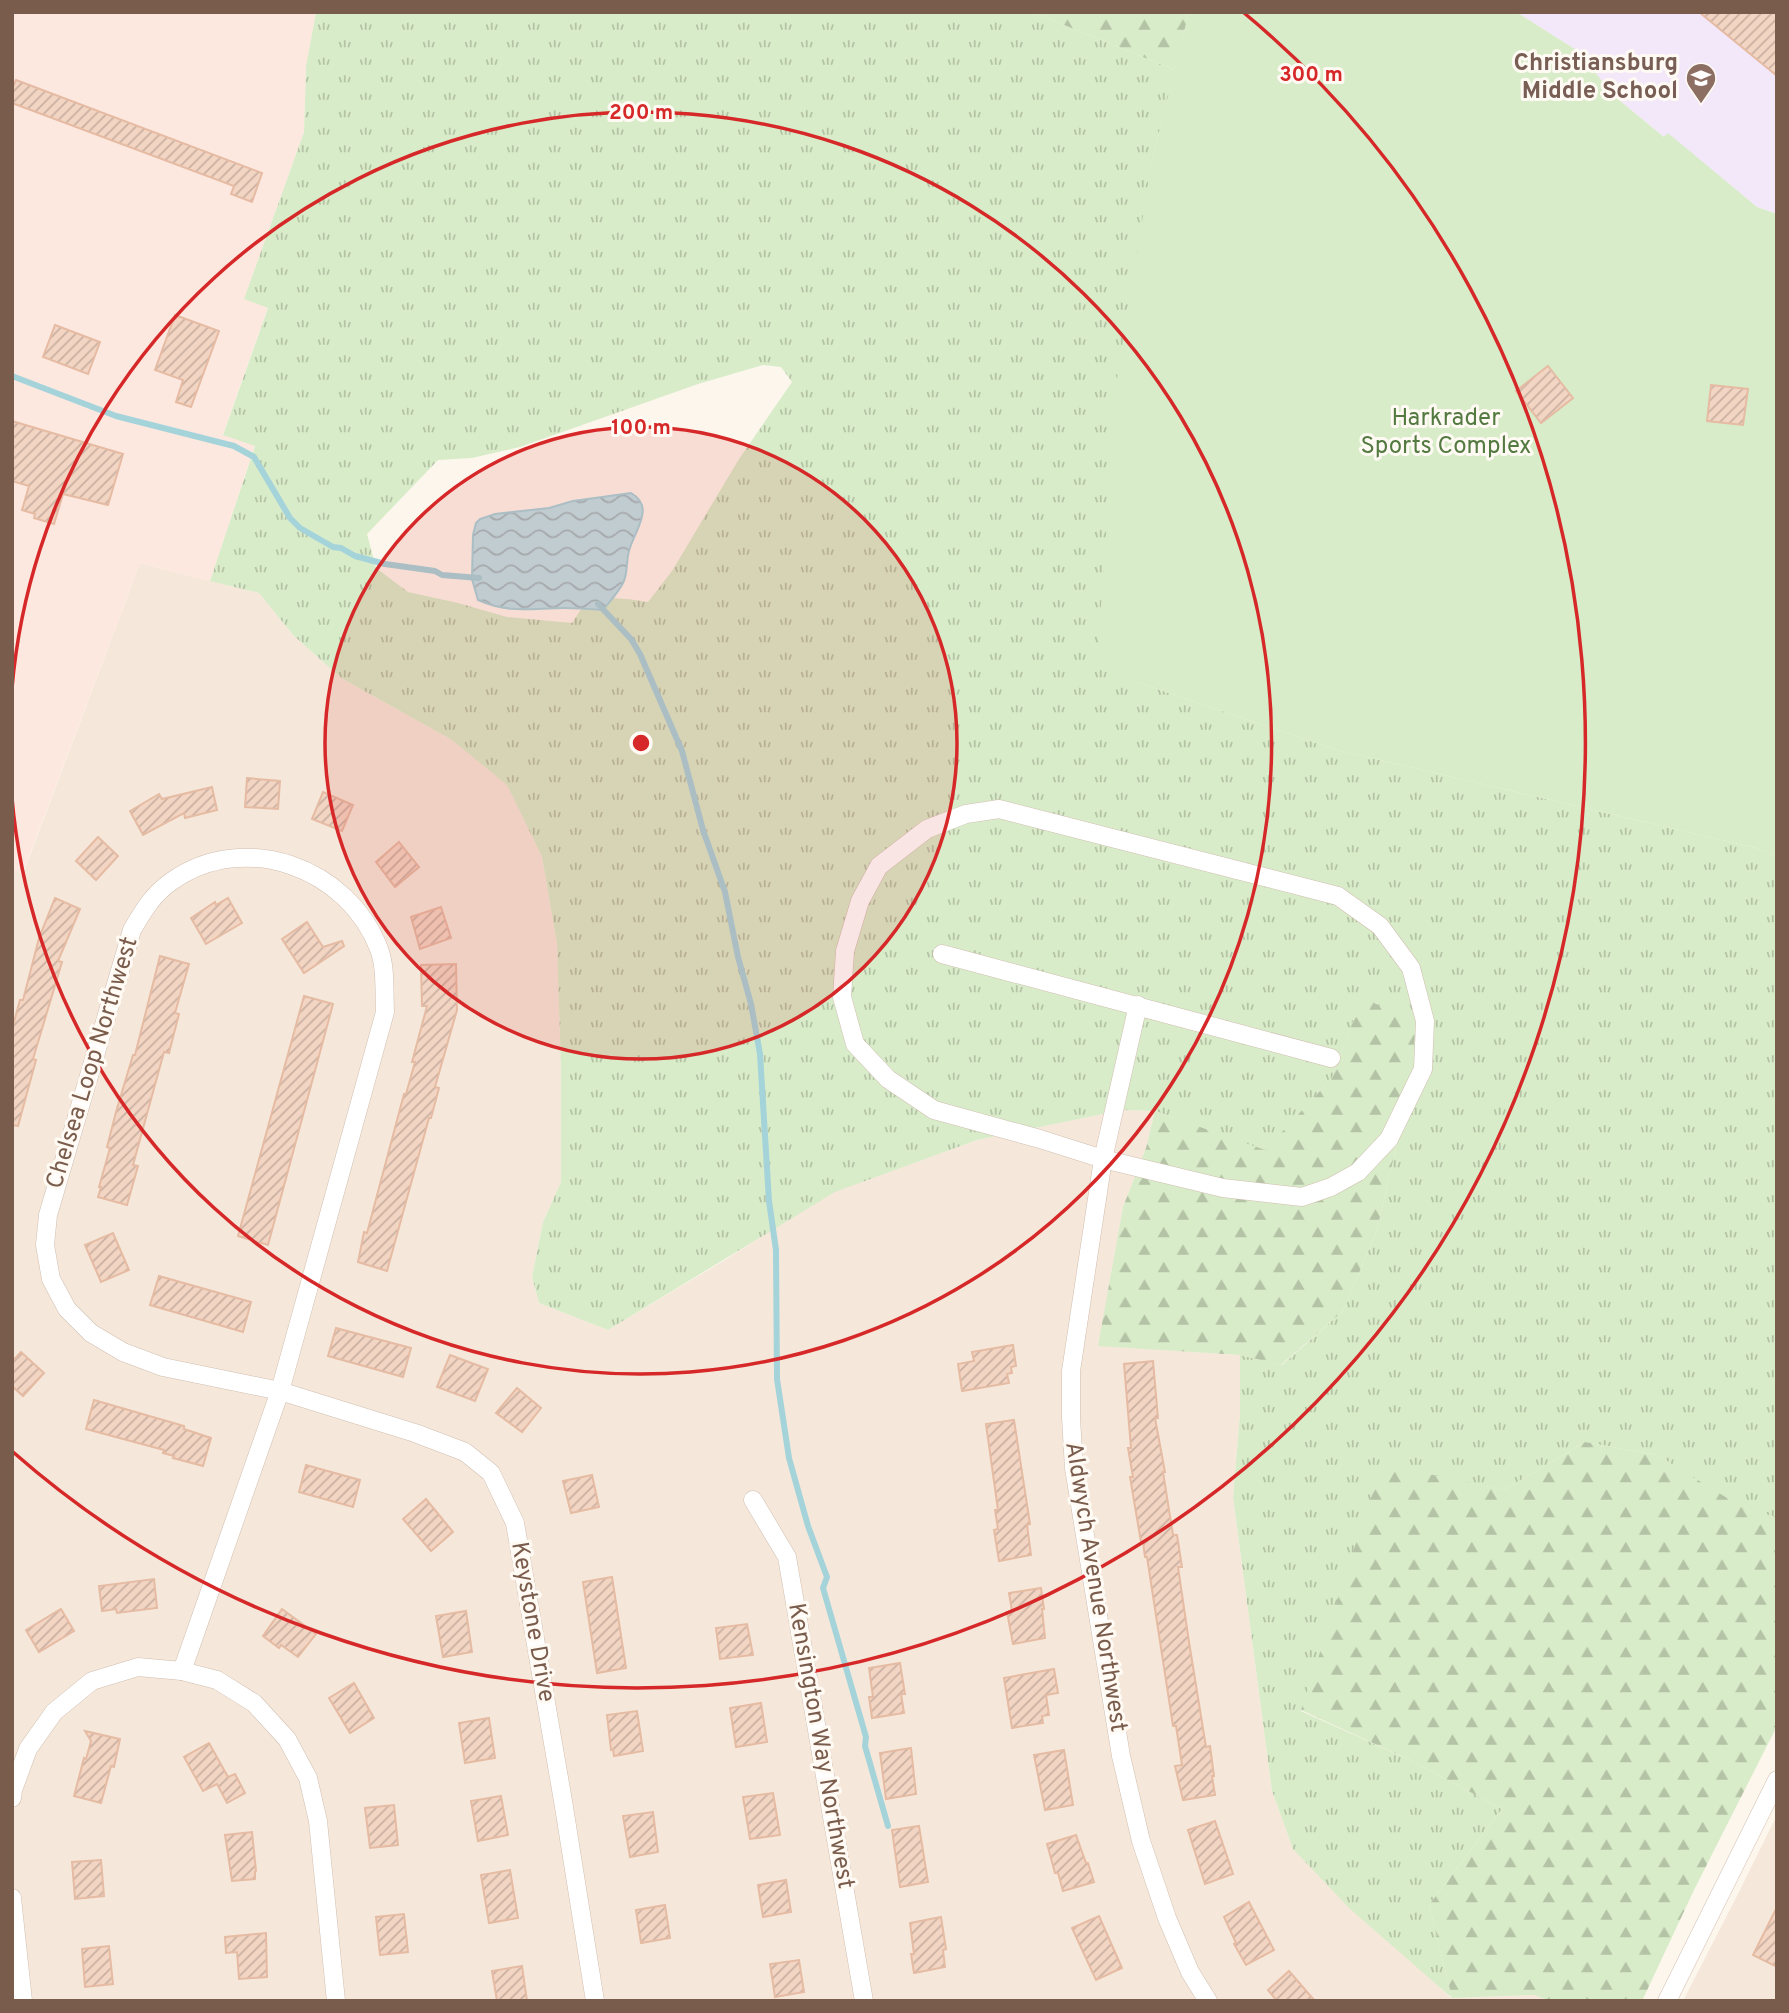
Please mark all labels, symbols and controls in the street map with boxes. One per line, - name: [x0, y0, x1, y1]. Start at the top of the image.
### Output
- place label: Christiansburg Middle School: [1514, 49, 1678, 107]
- school or university icon: Christiansburg Middle School: [1684, 61, 1718, 105]
- text: 300 m: [1279, 62, 1343, 89]
- text: 200 m: [609, 100, 673, 127]
- park label: Harkrader Sports Complex: [1360, 404, 1532, 462]
- text: 100 m: [611, 415, 671, 442]
- centre of rings: [629, 731, 653, 755]
- street label: Chelsea Loop Northwest: [40, 933, 146, 1193]
- street label: Aldwych Avenue Northwest: [1057, 1440, 1133, 1734]
- street label: Keystone Drive: [503, 1539, 561, 1705]
- street label: Kensington Way Northwest: [780, 1601, 860, 1891]

